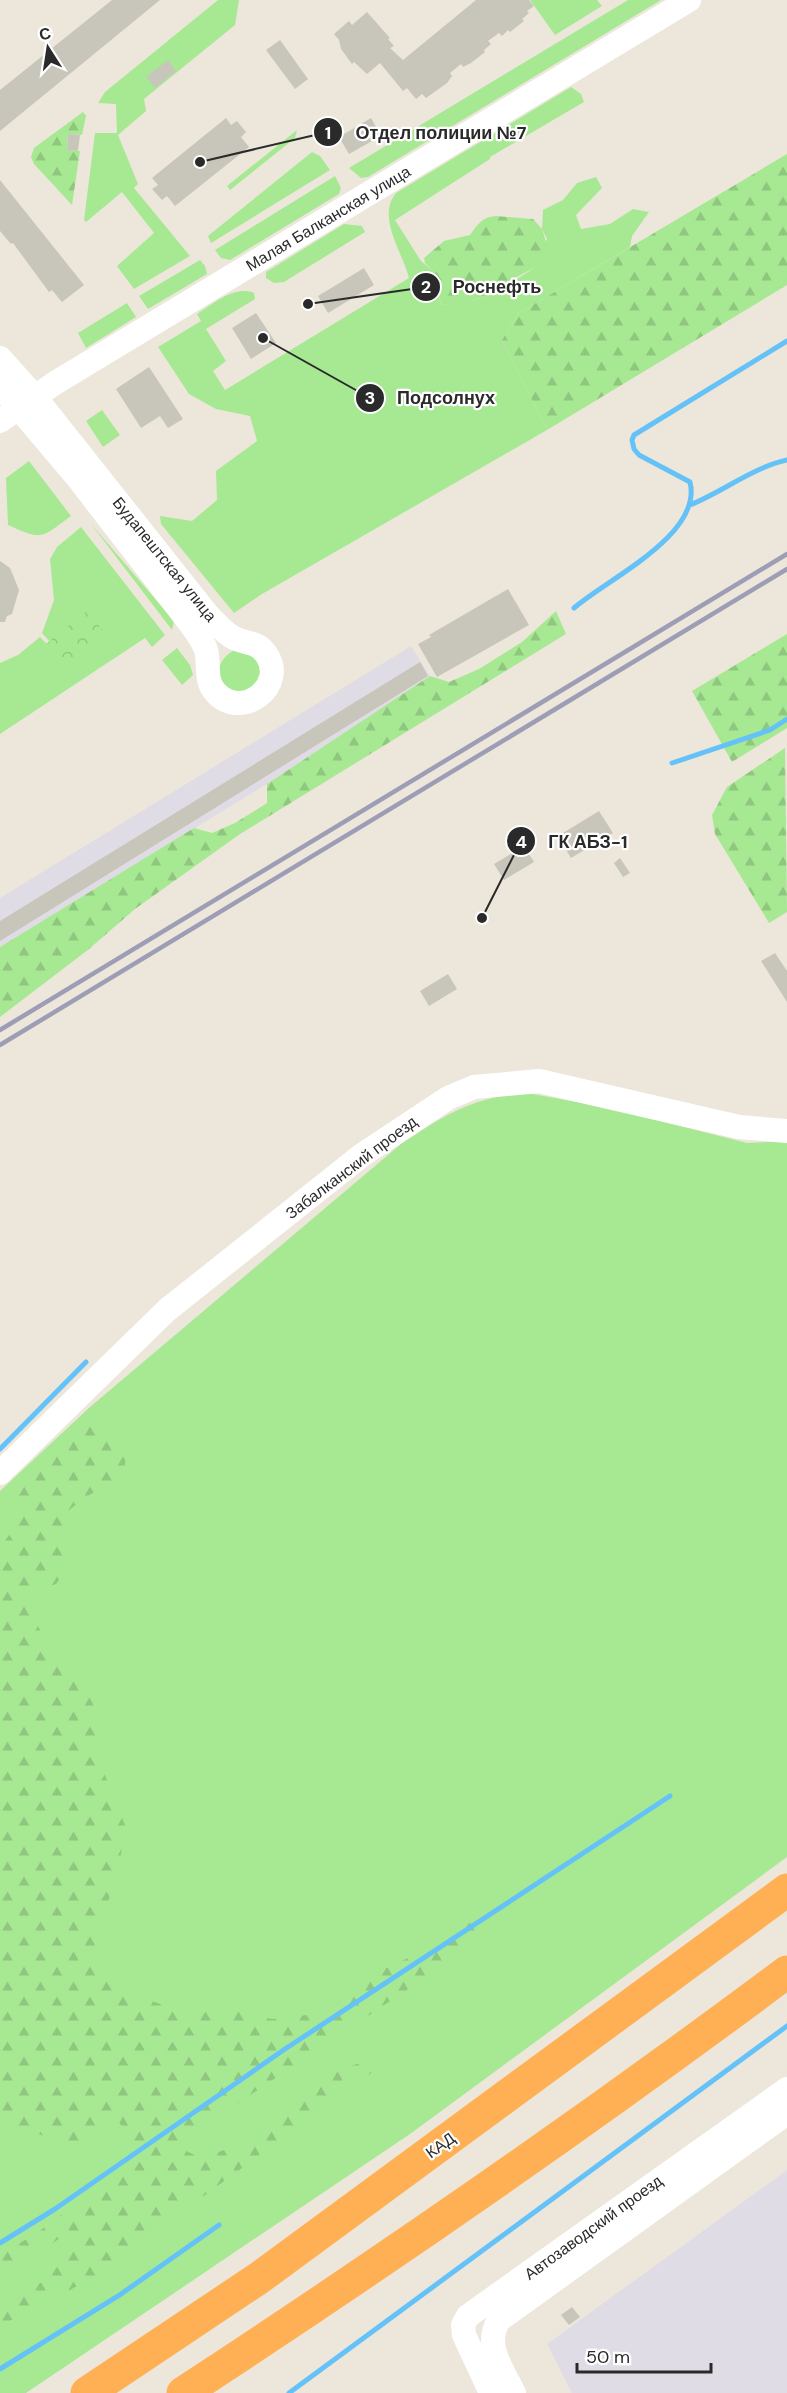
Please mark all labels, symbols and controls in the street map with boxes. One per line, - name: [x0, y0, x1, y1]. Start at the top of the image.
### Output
- north arrow: [18, 18, 78, 78]
- text: С: [37, 22, 53, 45]
- callout: Отдел полиции №7: [313, 114, 538, 150]
- text: 1: [325, 121, 331, 145]
- text: Отдел полиции №7: [356, 121, 527, 145]
- street label: Малая Балканская улица: [242, 161, 415, 276]
- callout: Роснефть: [411, 269, 554, 305]
- text: 2: [421, 275, 431, 299]
- text: Роснефть: [453, 275, 541, 299]
- callout: Подсолнух: [355, 380, 507, 416]
- text: 3: [365, 386, 375, 410]
- text: Подсолнух: [397, 386, 495, 410]
- street label: Будапештская улица: [108, 493, 221, 626]
- callout: ГК АБЗ-1: [506, 823, 640, 859]
- text: 4: [515, 830, 527, 854]
- text: ГК АБЗ-1: [548, 830, 628, 854]
- street label: Забалканский проезд: [281, 1111, 422, 1224]
- street label: КАД: [421, 2128, 459, 2163]
- street label: Автозаводский проезд: [520, 2170, 667, 2285]
- scale bar: [577, 2336, 710, 2374]
- text: 50 m: [586, 2345, 630, 2369]

